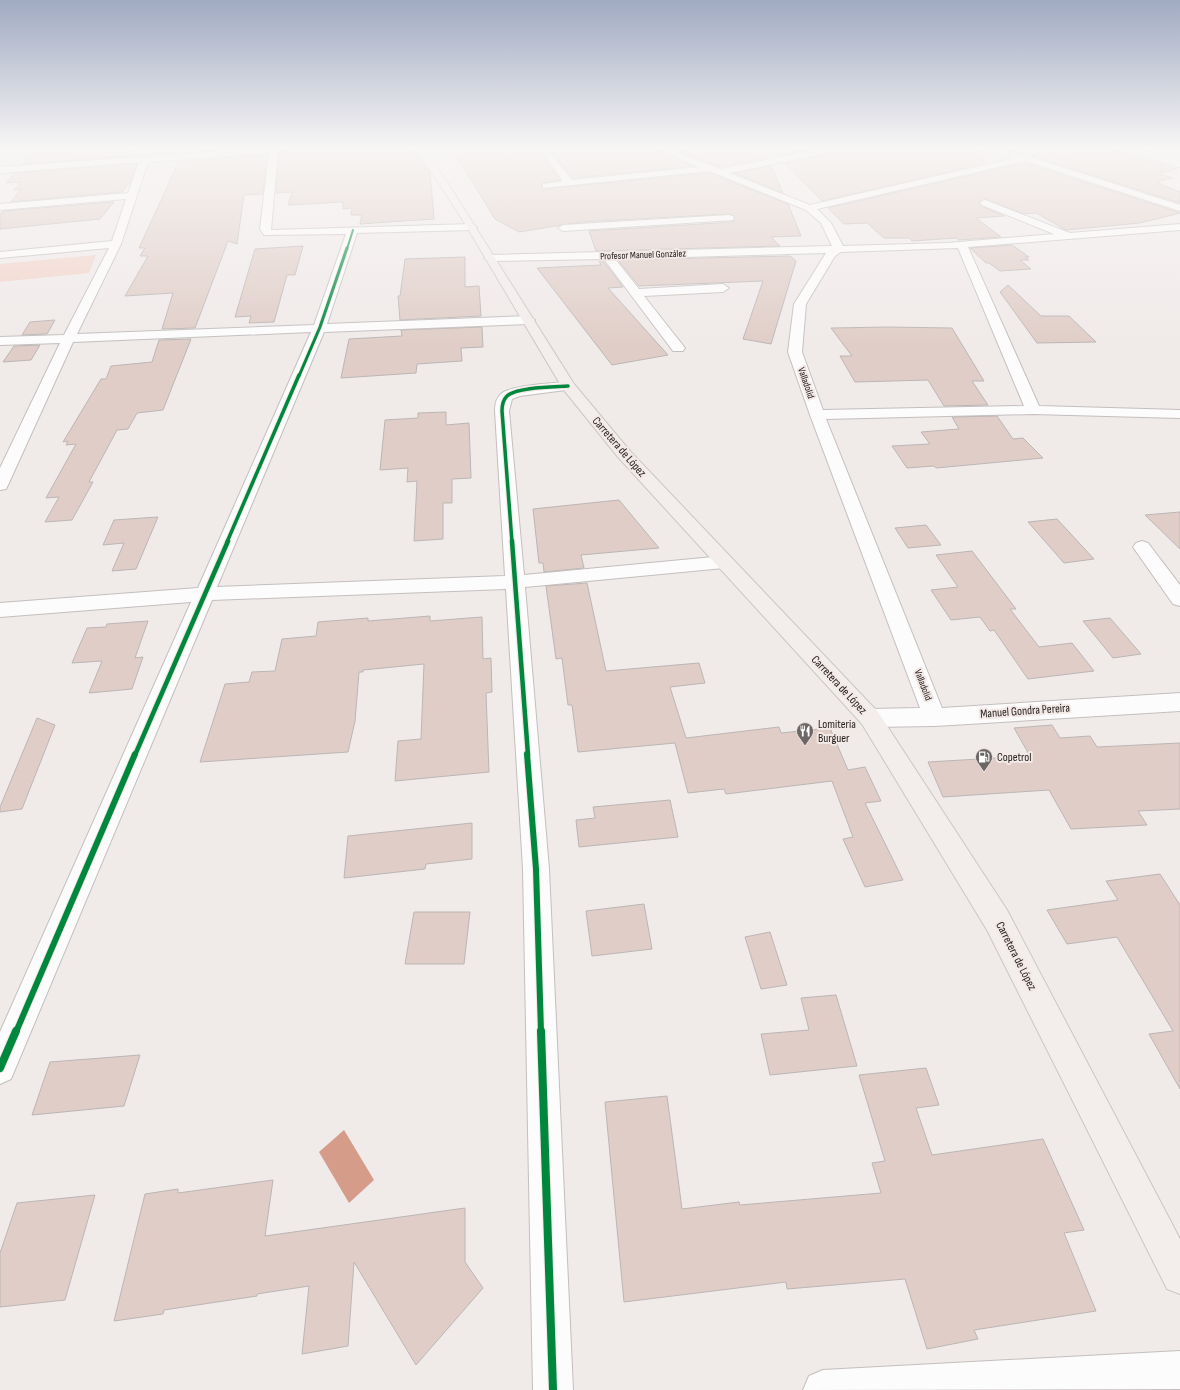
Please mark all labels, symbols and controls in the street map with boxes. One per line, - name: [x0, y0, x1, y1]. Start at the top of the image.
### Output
- street label: Profesor Manuel González: [600, 247, 687, 262]
- street label: Valladolid: [795, 366, 817, 400]
- street label: Carretera de López: [589, 414, 650, 481]
- street label: Carretera de López: [808, 652, 871, 718]
- street label: Valladolid: [912, 668, 934, 702]
- street label: Manuel Gondra Pereira: [980, 700, 1071, 722]
- place label: Lomiteria Burguer: [818, 717, 856, 746]
- restaurant icon: Lomiteria Burguer: [795, 721, 815, 746]
- fuel station icon: Copetrol: [974, 747, 994, 772]
- place label: Copetrol: [997, 750, 1032, 765]
- street label: Carretera de López: [992, 919, 1040, 993]

